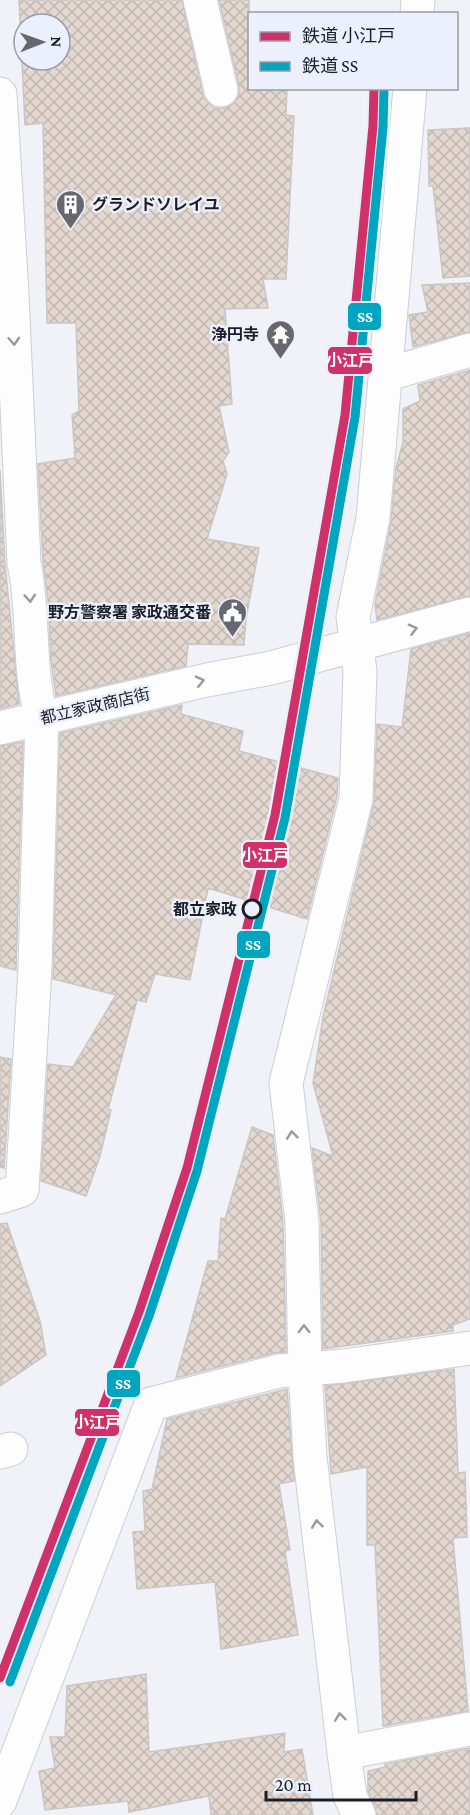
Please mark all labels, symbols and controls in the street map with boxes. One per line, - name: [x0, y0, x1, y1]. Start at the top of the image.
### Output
- north arrow: [12, 12, 72, 72]
- legend: [248, 12, 458, 90]
- text: 鉄道 小江戸: [302, 26, 395, 46]
- text: N: [48, 36, 65, 47]
- text: 鉄道 SS: [302, 56, 358, 76]
- building icon: グランドソレイユ: [55, 188, 87, 230]
- place label: グランドソレイユ: [92, 195, 220, 213]
- line badge: SS: [347, 302, 382, 331]
- text: SS: [357, 308, 373, 325]
- temple icon: 浄円寺: [264, 318, 296, 360]
- place label: 浄円寺: [211, 326, 259, 343]
- one-way arrow: [8, 337, 21, 346]
- line badge: 小江戸: [327, 346, 373, 375]
- text: 小江戸: [326, 352, 374, 369]
- one-way arrow: [24, 594, 37, 603]
- public building icon: 野方警察署 家政通交番: [216, 596, 248, 638]
- place label: 野方警察署 家政通交番: [48, 604, 211, 621]
- one-way arrow: [408, 623, 418, 636]
- one-way arrow: [195, 676, 205, 689]
- street label: 都立家政商店街: [39, 685, 151, 727]
- line badge: 小江戸: [242, 841, 288, 869]
- text: 小江戸: [241, 847, 289, 864]
- marker: 都立家政: [242, 899, 262, 919]
- place label: 都立家政: [173, 901, 237, 918]
- line badge: SS: [236, 930, 271, 959]
- text: SS: [245, 936, 261, 953]
- one-way arrow: [286, 1130, 299, 1139]
- one-way arrow: [298, 1325, 310, 1334]
- line badge: SS: [106, 1369, 141, 1398]
- text: SS: [115, 1375, 131, 1392]
- line badge: 小江戸: [74, 1408, 120, 1437]
- text: 小江戸: [73, 1414, 121, 1431]
- one-way arrow: [312, 1519, 324, 1528]
- one-way arrow: [334, 1713, 346, 1722]
- scale bar: [266, 1764, 416, 1802]
- text: 20 m: [275, 1775, 312, 1795]

